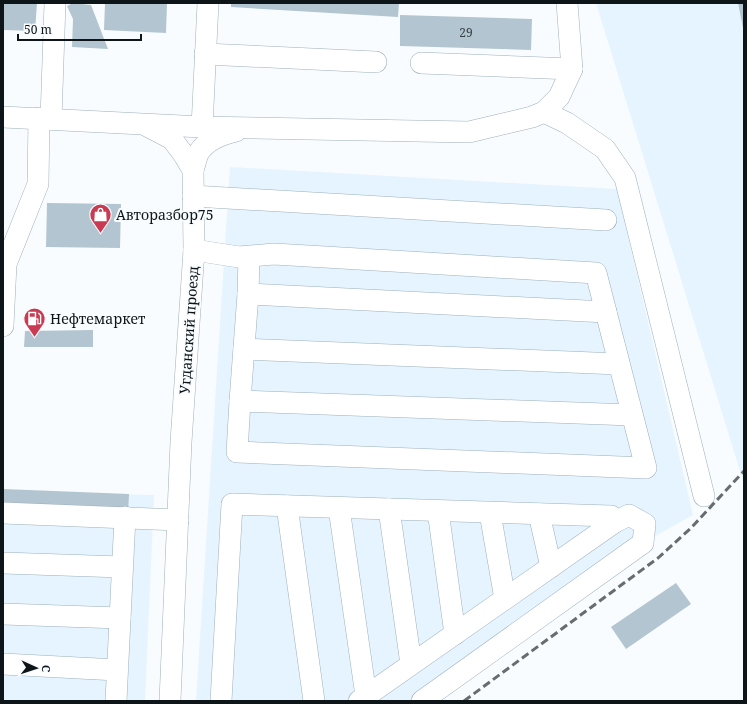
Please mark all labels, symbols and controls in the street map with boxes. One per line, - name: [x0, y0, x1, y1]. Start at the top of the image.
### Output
- scale bar: [18, 16, 141, 42]
- text: 50 m: [24, 21, 52, 38]
- house number: 29: [459, 24, 473, 41]
- shop icon: Авторазбор75: [88, 202, 114, 235]
- place label: Авторазбор75: [116, 205, 213, 224]
- street label: Угданский проезд: [175, 265, 202, 395]
- fuel station icon: Нефтемаркет: [21, 306, 47, 339]
- place label: Нефтемаркет: [50, 309, 146, 328]
- north arrow: [16, 648, 56, 688]
- text: С: [39, 665, 54, 673]

